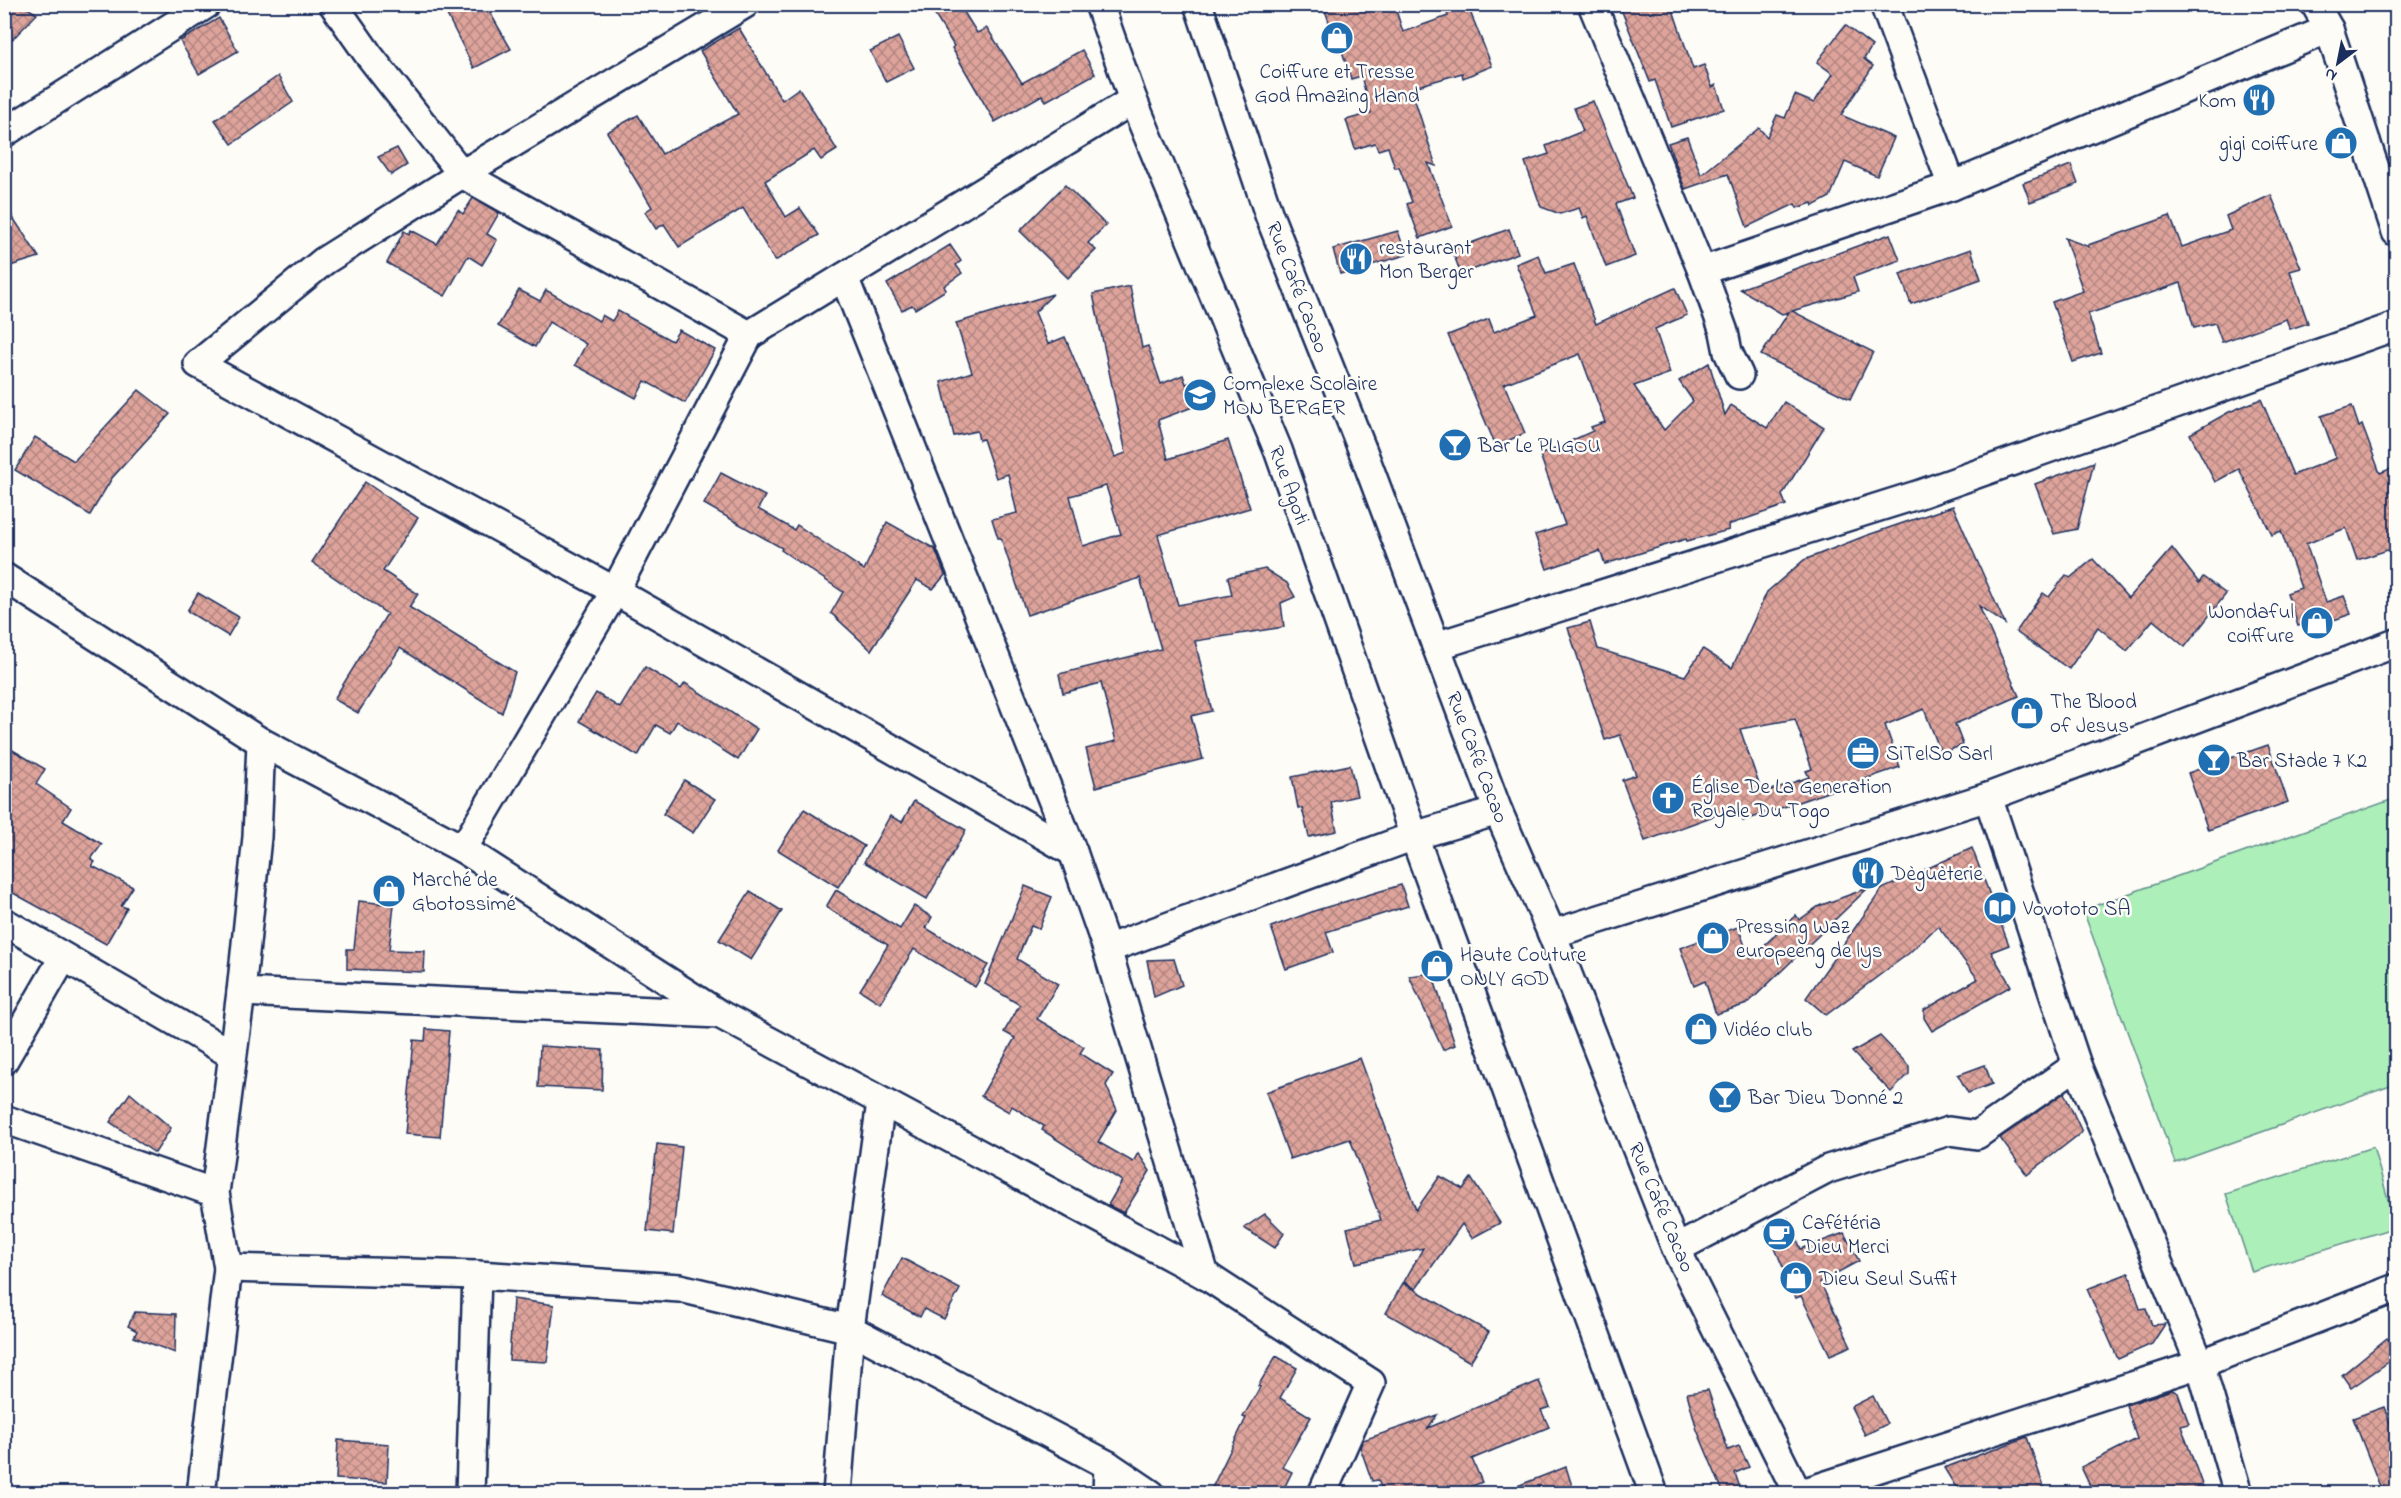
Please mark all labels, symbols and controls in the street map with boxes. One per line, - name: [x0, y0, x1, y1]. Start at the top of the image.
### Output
- shop icon: Coiffure et Tresse God Amazing Hand: [1319, 20, 1355, 56]
- north arrow: [2308, 33, 2368, 93]
- place label: Coiffure et Tresse God Amazing Hand: [1254, 58, 1420, 114]
- text: N: [2320, 61, 2342, 87]
- restaurant icon: Kom: [2241, 82, 2277, 118]
- place label: Kom: [2199, 87, 2236, 117]
- shop icon: gigi coiffure: [2323, 125, 2359, 161]
- place label: gigi coiffure: [2218, 130, 2319, 162]
- street label: Rue Café Cacao: [1257, 218, 1335, 358]
- place label: restaurant Mon Berger: [1379, 234, 1474, 290]
- restaurant icon: restaurant Mon Berger: [1338, 241, 1374, 277]
- place label: Complexe Scolaire MON BERGER: [1223, 370, 1378, 424]
- school or university icon: Complexe Scolaire MON BERGER: [1182, 377, 1218, 413]
- bar icon: Bar Le PLIGOU: [1437, 427, 1473, 463]
- place label: Bar Le PLIGOU: [1477, 432, 1601, 462]
- street label: Rue Agoti: [1258, 442, 1316, 530]
- place label: Wondaful coiffure: [2208, 598, 2295, 652]
- shop icon: Wondaful coiffure: [2299, 605, 2335, 641]
- street label: Rue Café Cacao: [1437, 688, 1515, 828]
- place label: The Blood of Jesus: [2050, 688, 2137, 742]
- shop icon: The Blood of Jesus: [2009, 695, 2045, 731]
- office icon: SiTelSo Sarl: [1845, 735, 1881, 771]
- place label: SiTelSo Sarl: [1886, 740, 1993, 770]
- bar icon: Bar Stade 7 K2: [2196, 742, 2232, 778]
- place label: Bar Stade 7 K2: [2236, 747, 2367, 777]
- place label: Église De La Generation Royale Du Togo: [1691, 773, 1892, 829]
- church icon: Église De La Generation Royale Du Togo: [1650, 780, 1686, 816]
- restaurant icon: Dèguèterie: [1850, 855, 1886, 891]
- place label: Dèguèterie: [1890, 860, 1983, 892]
- place label: Marché de Gbotossimé: [412, 866, 517, 920]
- shop icon: Marché de Gbotossimé: [371, 873, 407, 909]
- library icon: Vovototo SA: [1982, 890, 2018, 926]
- place label: Vovototo SA: [2022, 895, 2130, 925]
- place label: Pressing Waz europeeng de lys: [1736, 913, 1882, 969]
- shop icon: Pressing Waz europeeng de lys: [1695, 920, 1731, 956]
- place label: Haute Couture ONLY GOD: [1460, 941, 1587, 995]
- shop icon: Haute Couture ONLY GOD: [1419, 948, 1455, 984]
- shop icon: Vidéo club: [1683, 1011, 1719, 1047]
- place label: Vidéo club: [1723, 1016, 1812, 1046]
- bar icon: Bar Dieu Donné 2: [1707, 1079, 1743, 1115]
- place label: Bar Dieu Donné 2: [1747, 1084, 1903, 1114]
- street label: Rue Café Cacao: [1619, 1138, 1701, 1278]
- place label: Cafétéria Dieu Merci: [1801, 1209, 1890, 1263]
- cafe icon: Cafétéria Dieu Merci: [1761, 1216, 1797, 1252]
- shop icon: Dieu Seul Suffit: [1778, 1260, 1814, 1296]
- place label: Dieu Seul Suffit: [1818, 1265, 1957, 1295]

